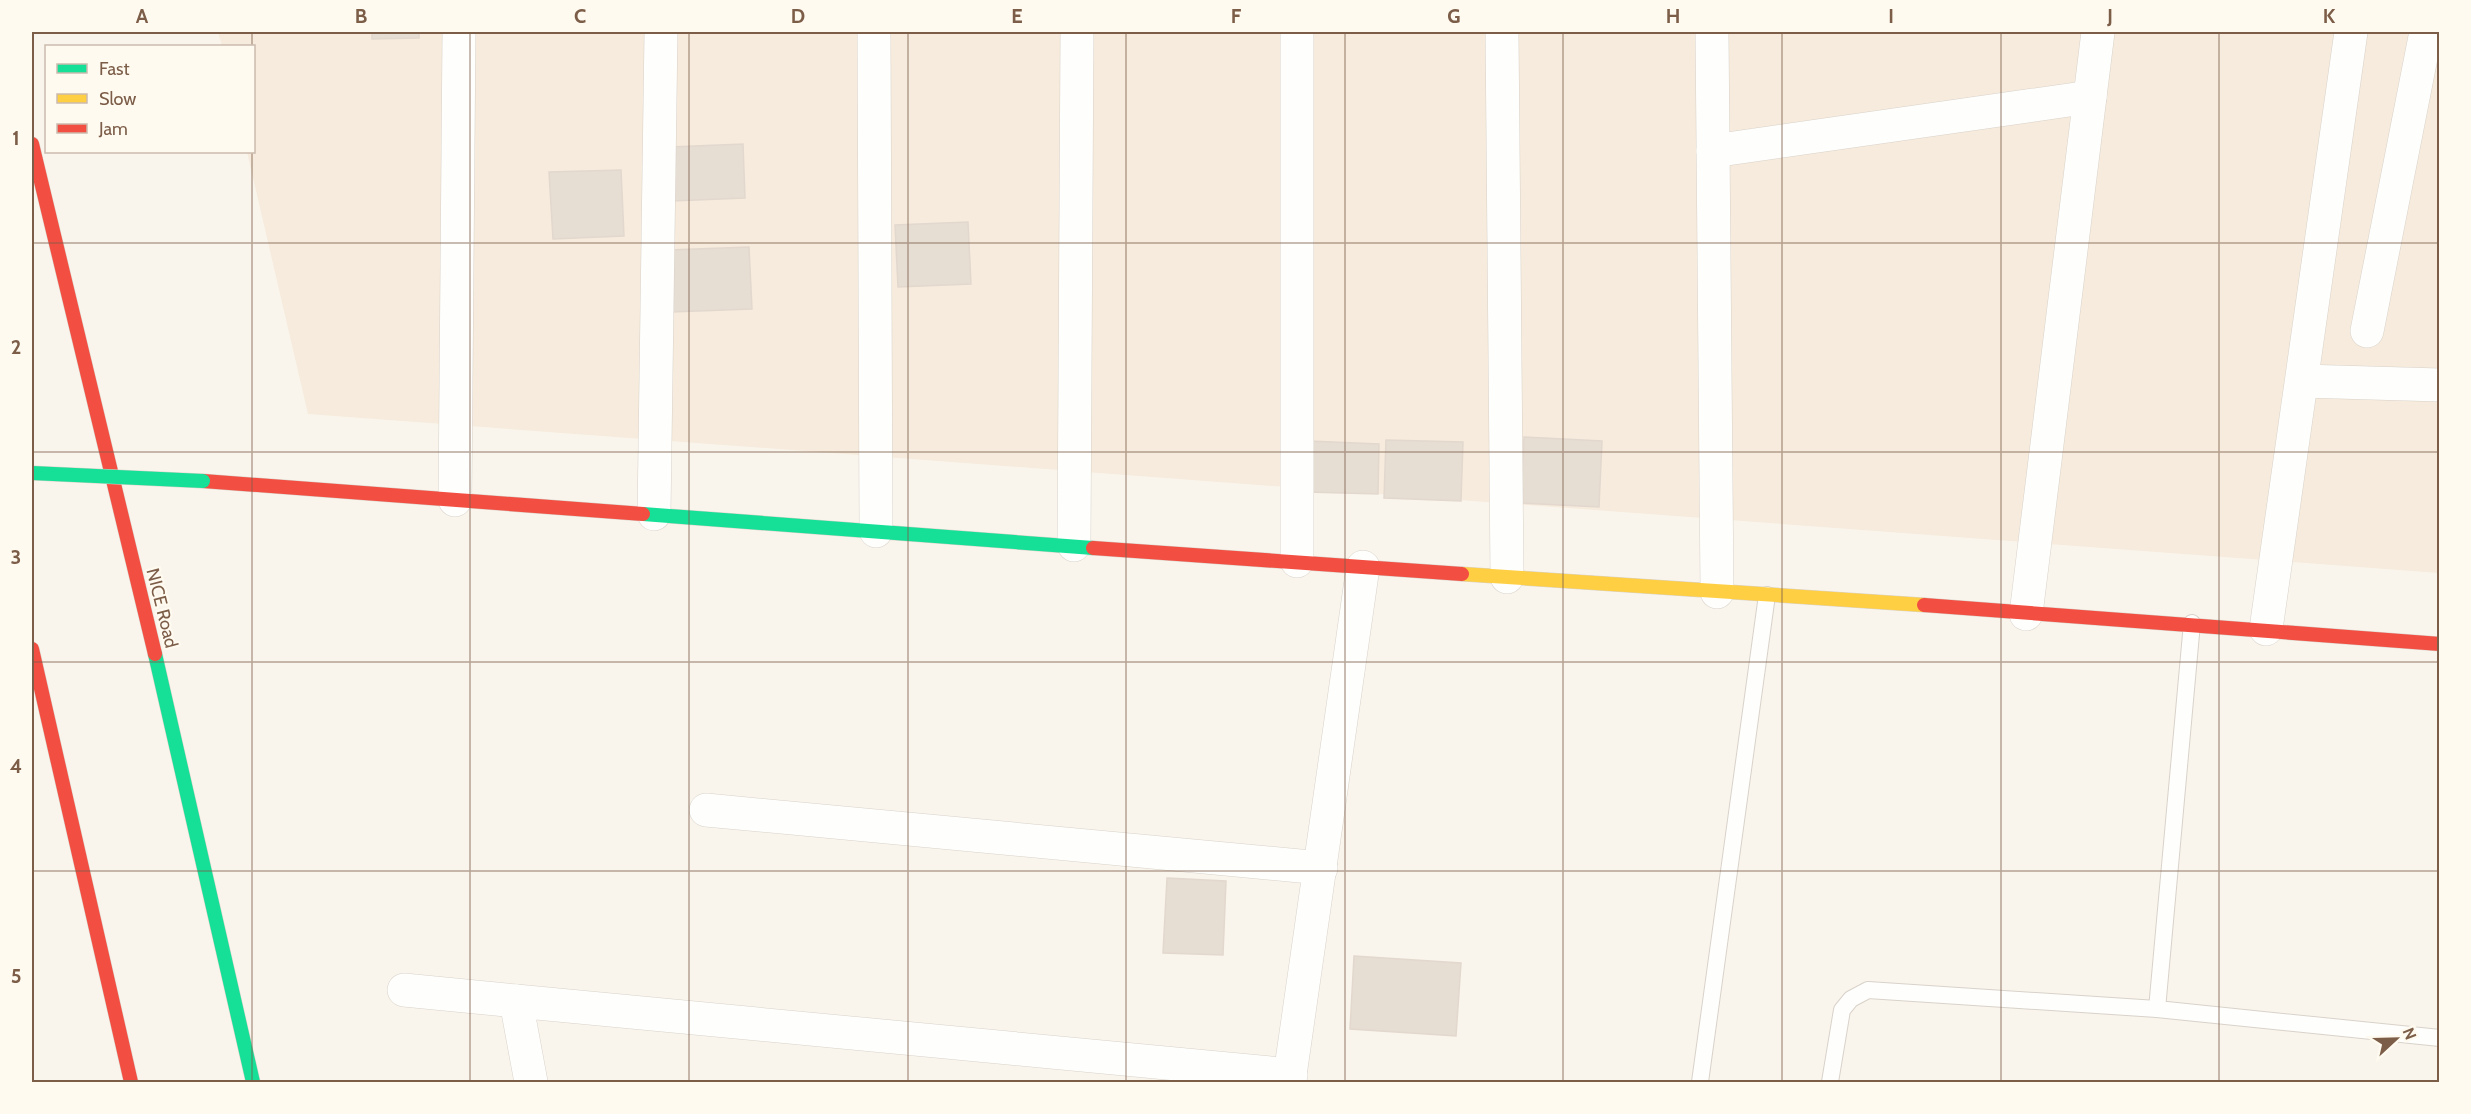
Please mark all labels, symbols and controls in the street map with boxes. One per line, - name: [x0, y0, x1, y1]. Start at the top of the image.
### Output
- text: A: [136, 4, 149, 28]
- text: B: [355, 4, 367, 28]
- text: C: [574, 4, 586, 28]
- text: D: [791, 4, 805, 28]
- text: E: [1011, 4, 1023, 28]
- text: F: [1231, 4, 1242, 28]
- text: G: [1447, 4, 1461, 28]
- text: H: [1666, 4, 1680, 28]
- text: I: [1888, 4, 1894, 28]
- text: J: [2106, 4, 2113, 28]
- text: K: [2323, 4, 2336, 28]
- legend: [45, 45, 255, 153]
- text: Fast: [99, 58, 130, 80]
- text: Slow: [99, 88, 136, 110]
- text: Jam: [98, 118, 128, 140]
- text: 1: [12, 126, 20, 150]
- text: 2: [11, 335, 21, 359]
- text: 3: [11, 545, 21, 569]
- street label: NICE Road: [141, 566, 183, 650]
- text: 4: [10, 754, 22, 778]
- text: 5: [11, 964, 21, 988]
- north arrow: [2366, 1009, 2426, 1069]
- text: N: [2399, 1025, 2420, 1042]

